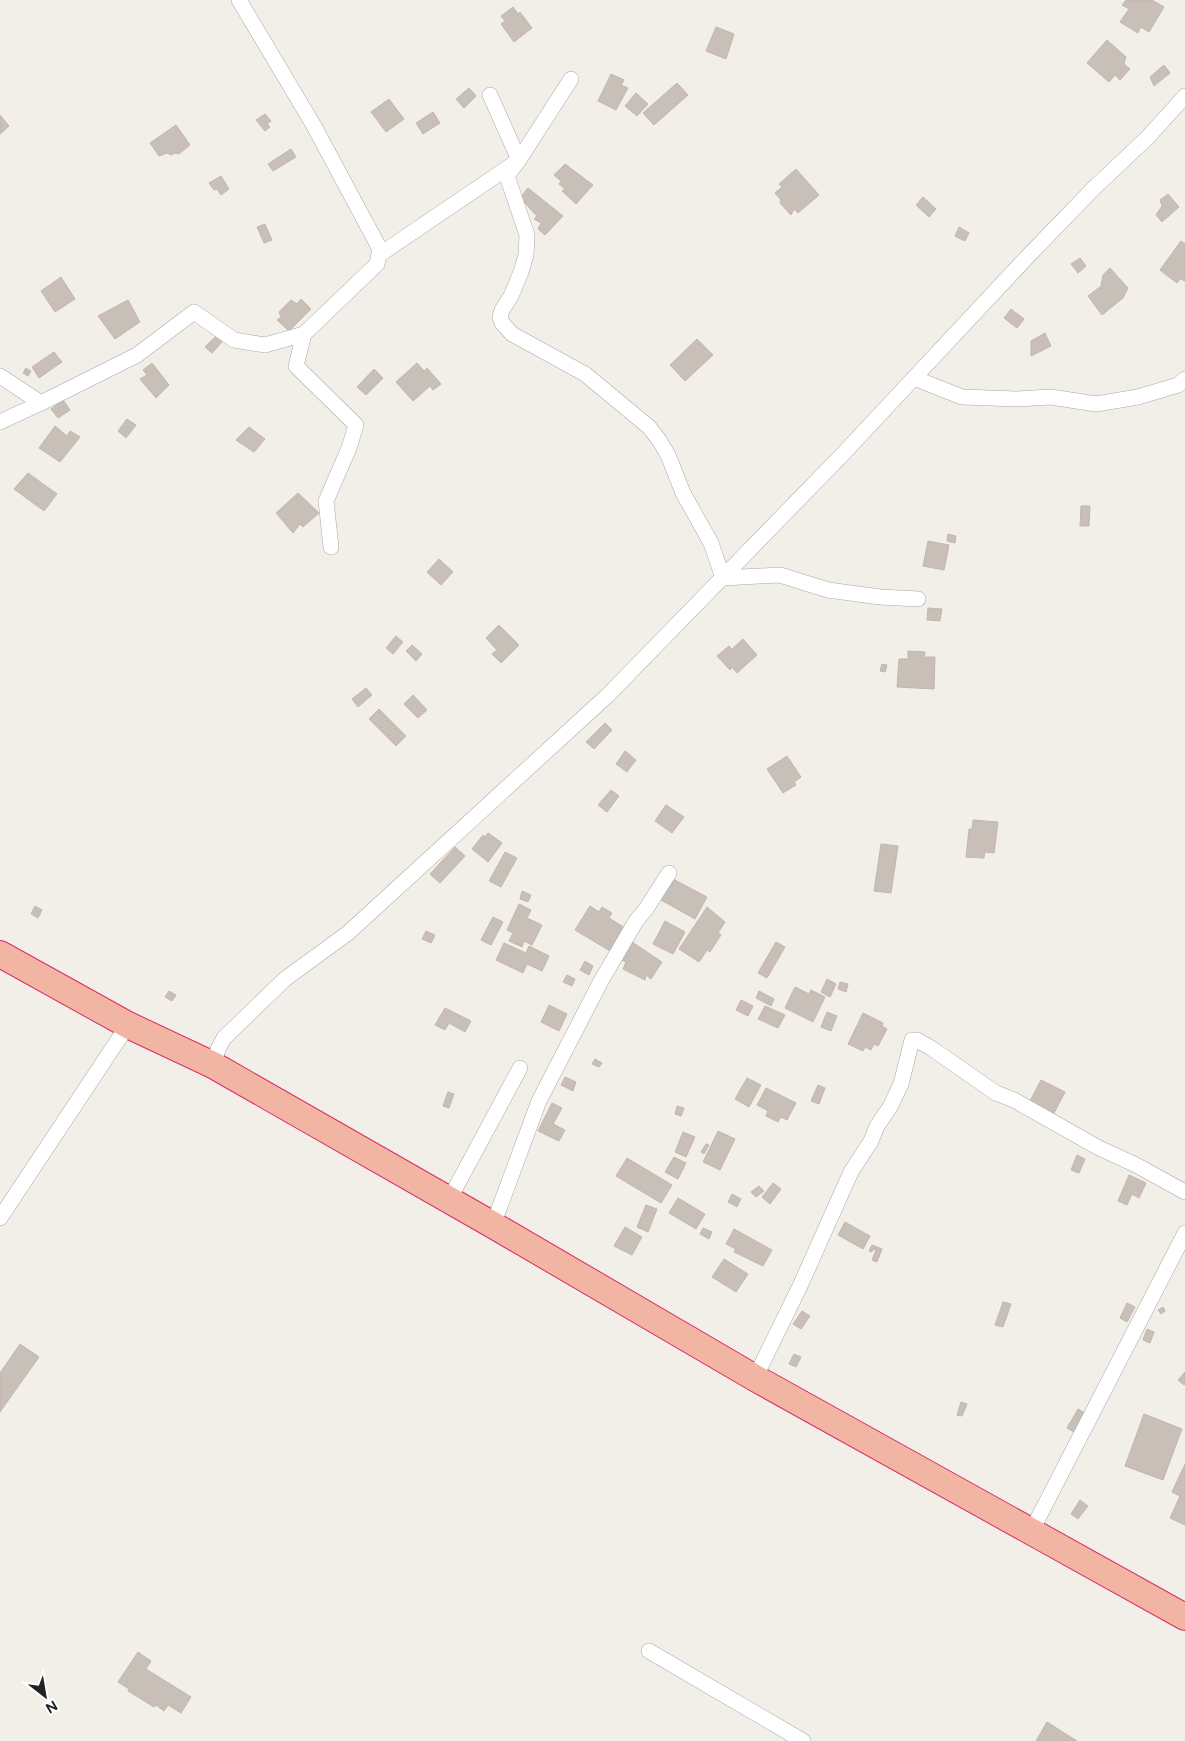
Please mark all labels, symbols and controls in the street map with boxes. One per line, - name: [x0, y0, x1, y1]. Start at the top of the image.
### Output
- north arrow: [20, 1671, 70, 1721]
- text: N: [42, 1697, 60, 1717]

